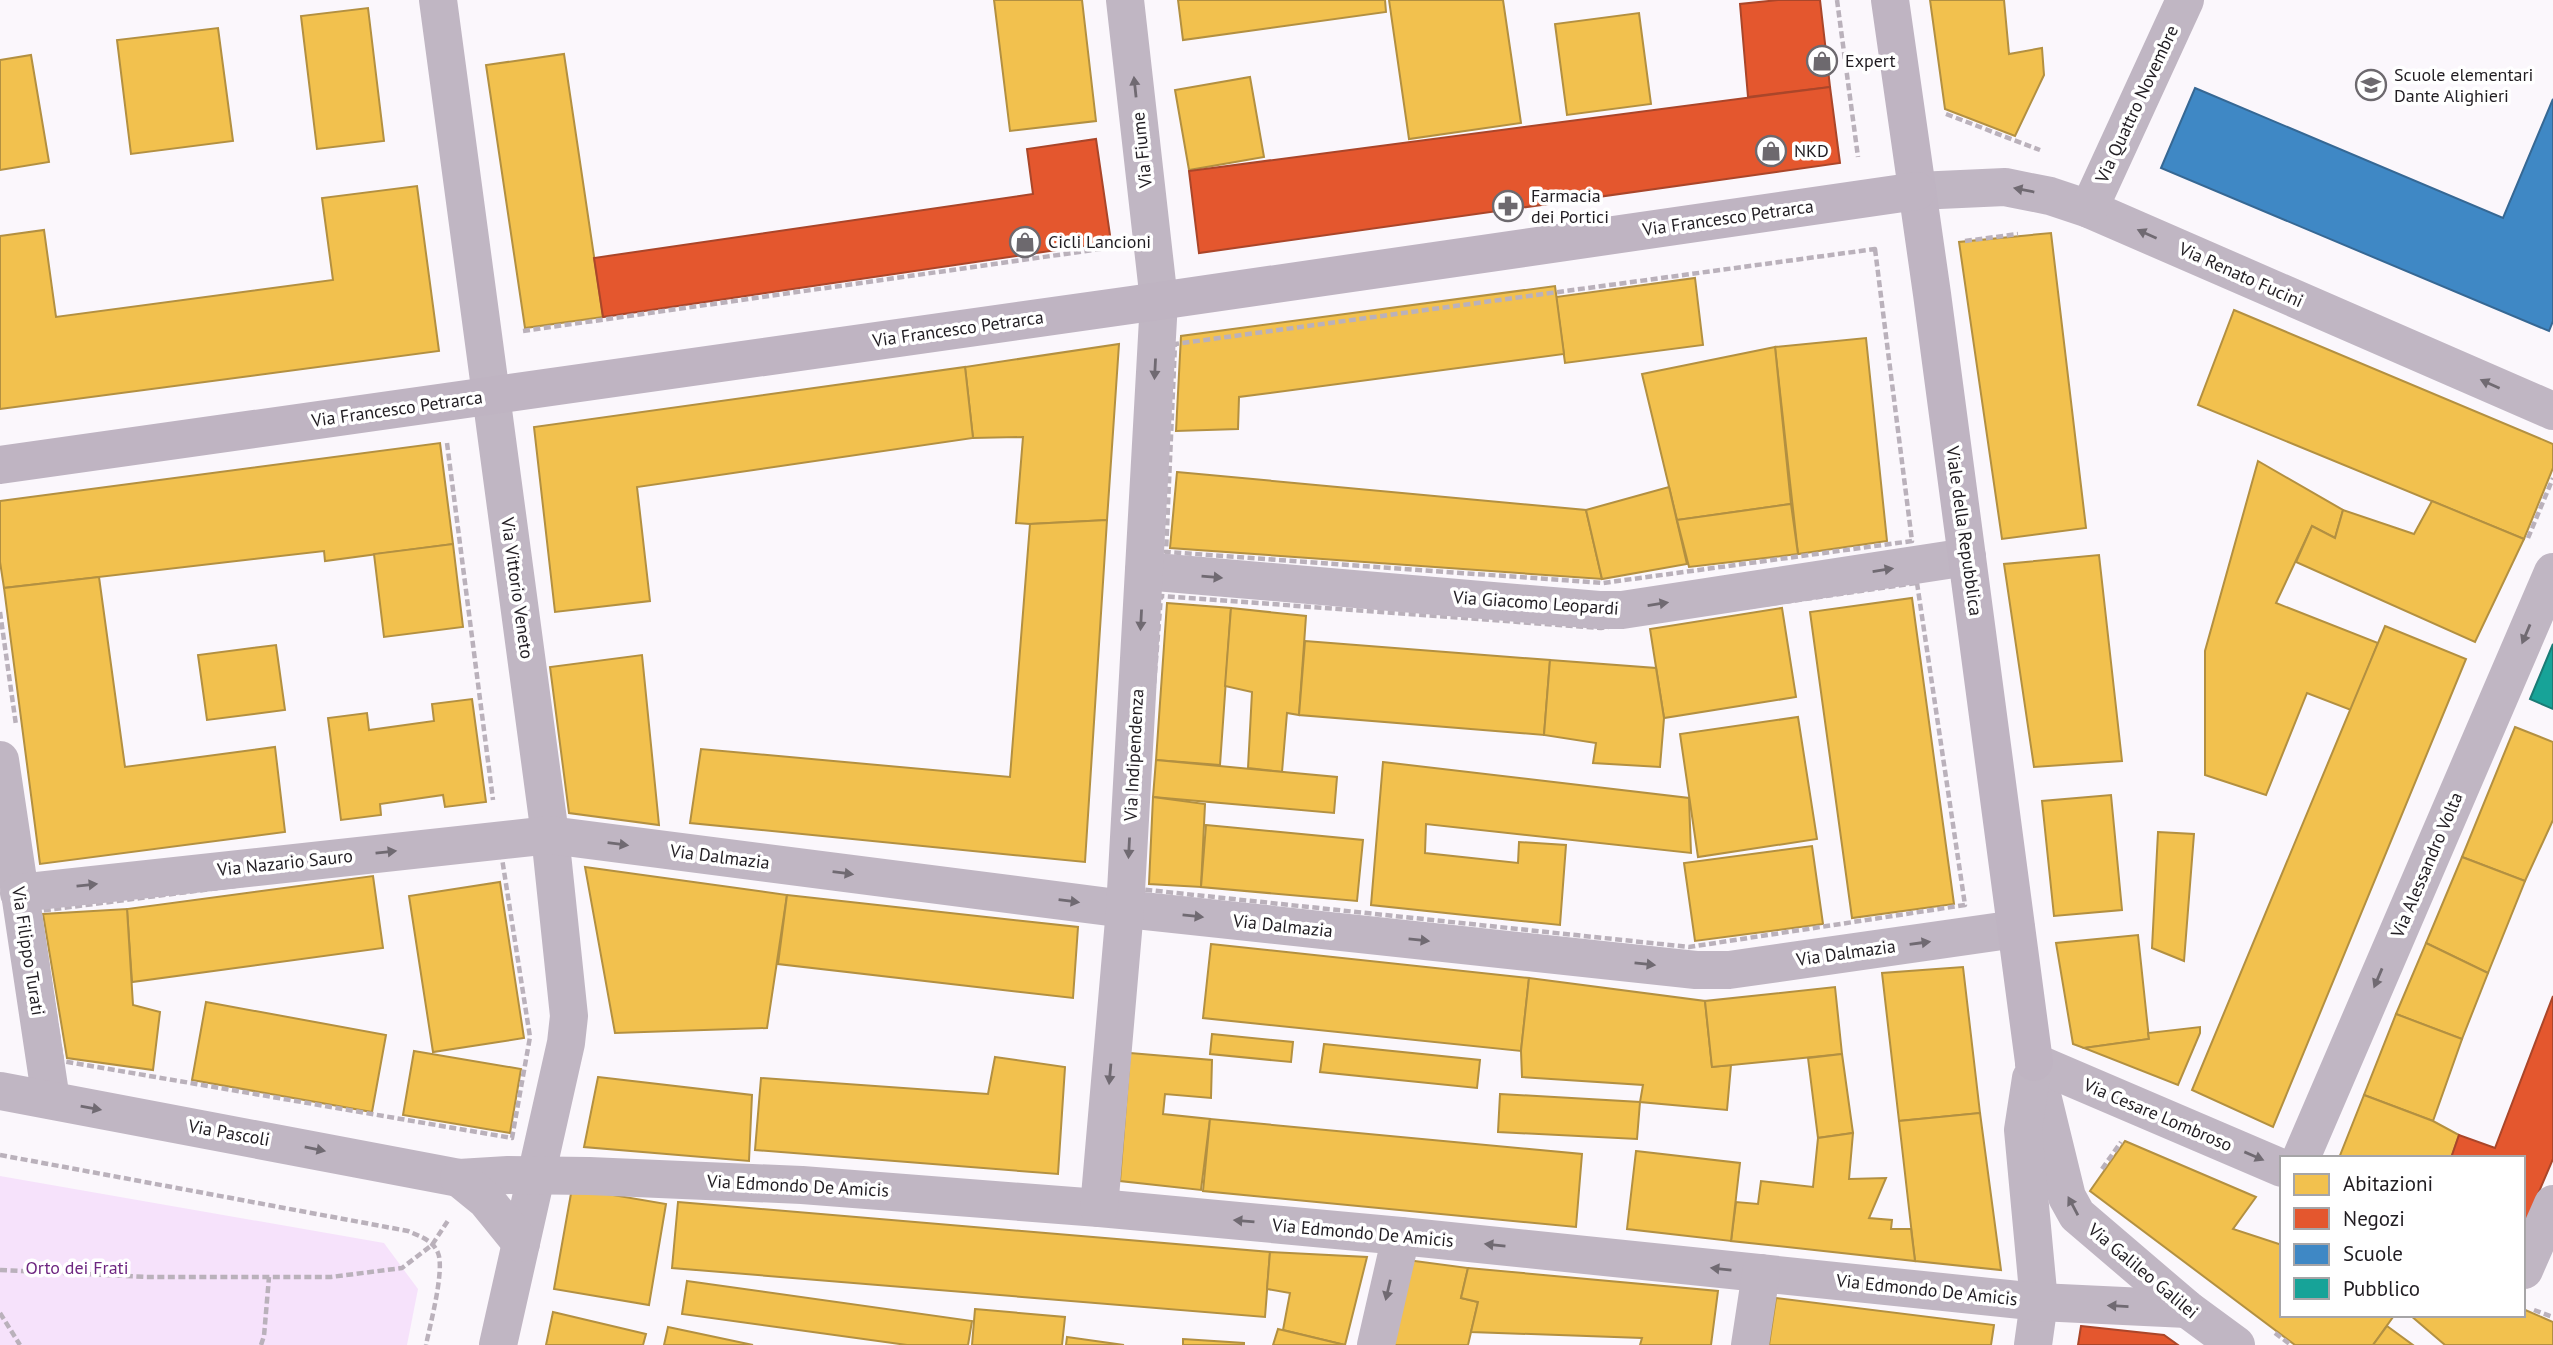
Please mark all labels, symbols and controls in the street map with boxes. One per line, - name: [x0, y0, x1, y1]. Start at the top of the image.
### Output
- street label: Via Quattro Novembre: [2090, 21, 2183, 187]
- shop icon: Expert: [1805, 44, 1839, 78]
- place label: Expert: [1845, 49, 1896, 72]
- place label: Scuole elementari Dante Alighieri: [2394, 63, 2533, 107]
- school or university icon: Scuole elementari Dante Alighieri: [2354, 68, 2388, 102]
- one-way arrow: [1129, 76, 1140, 98]
- street label: Via Fiume: [1126, 111, 1157, 190]
- shop icon: NKD: [1754, 134, 1788, 168]
- place label: NKD: [1794, 139, 1829, 162]
- place label: Farmacia dei Portici: [1531, 184, 1609, 228]
- one-way arrow: [2013, 185, 2035, 196]
- pharmacy icon: Farmacia dei Portici: [1491, 189, 1525, 223]
- street label: Via Francesco Petrarca: [1640, 194, 1815, 241]
- shop icon: Cicli Lancioni: [1008, 225, 1042, 259]
- one-way arrow: [2137, 228, 2157, 240]
- place label: Cicli Lancioni: [1048, 230, 1151, 253]
- street label: Via Renato Fucini: [2175, 236, 2307, 312]
- street label: Via Francesco Petrarca: [870, 305, 1045, 352]
- one-way arrow: [1149, 358, 1160, 380]
- one-way arrow: [2480, 378, 2501, 389]
- street label: Via Francesco Petrarca: [309, 385, 484, 432]
- street label: Viale della Repubblica: [1941, 444, 1988, 617]
- street label: Via Vittorio Veneto: [496, 515, 539, 660]
- one-way arrow: [1872, 564, 1894, 575]
- one-way arrow: [1201, 572, 1223, 583]
- street label: Via Giacomo Leopardi: [1451, 585, 1620, 620]
- one-way arrow: [1647, 598, 1669, 609]
- one-way arrow: [1136, 610, 1147, 632]
- one-way arrow: [2520, 624, 2532, 644]
- street label: Via Indipendenza: [1118, 688, 1148, 823]
- street label: Via Alessandro Volta: [2385, 789, 2468, 942]
- one-way arrow: [1123, 837, 1134, 859]
- one-way arrow: [607, 838, 629, 849]
- street label: Via Dalmazia: [668, 839, 771, 874]
- street label: Via Nazario Sauro: [215, 844, 354, 881]
- one-way arrow: [376, 846, 398, 857]
- one-way arrow: [833, 867, 855, 878]
- one-way arrow: [76, 880, 98, 891]
- street label: Via Filippo Turati: [7, 884, 50, 1017]
- one-way arrow: [1058, 896, 1080, 907]
- street label: Via Dalmazia: [1231, 909, 1334, 942]
- one-way arrow: [1182, 911, 1204, 922]
- street label: Via Dalmazia: [1794, 934, 1897, 971]
- one-way arrow: [1408, 935, 1430, 946]
- one-way arrow: [1909, 937, 1931, 948]
- one-way arrow: [1635, 959, 1657, 970]
- one-way arrow: [2372, 968, 2384, 988]
- one-way arrow: [1104, 1064, 1115, 1086]
- street label: Via Cesare Lombroso: [2079, 1072, 2236, 1156]
- one-way arrow: [80, 1102, 102, 1113]
- street label: Via Pascoli: [186, 1114, 272, 1151]
- one-way arrow: [304, 1144, 326, 1155]
- one-way arrow: [2244, 1151, 2265, 1162]
- legend: [2280, 1156, 2525, 1317]
- street label: Via Edmondo De Amicis: [706, 1169, 890, 1202]
- text: Abitazioni: [2343, 1170, 2433, 1197]
- one-way arrow: [2067, 1196, 2079, 1216]
- text: Negozi: [2343, 1205, 2405, 1232]
- street label: Via Edmondo De Amicis: [1270, 1213, 1455, 1252]
- one-way arrow: [1233, 1215, 1255, 1226]
- street label: Via Galileo Galilei: [2083, 1217, 2203, 1323]
- one-way arrow: [1484, 1240, 1506, 1251]
- text: Scuole: [2343, 1240, 2403, 1267]
- park label: Orto dei Frati: [25, 1256, 129, 1279]
- one-way arrow: [1710, 1263, 1732, 1274]
- street label: Via Edmondo De Amicis: [1834, 1268, 2019, 1310]
- text: Pubblico: [2343, 1275, 2420, 1302]
- one-way arrow: [1383, 1279, 1394, 1301]
- one-way arrow: [2107, 1300, 2129, 1311]

